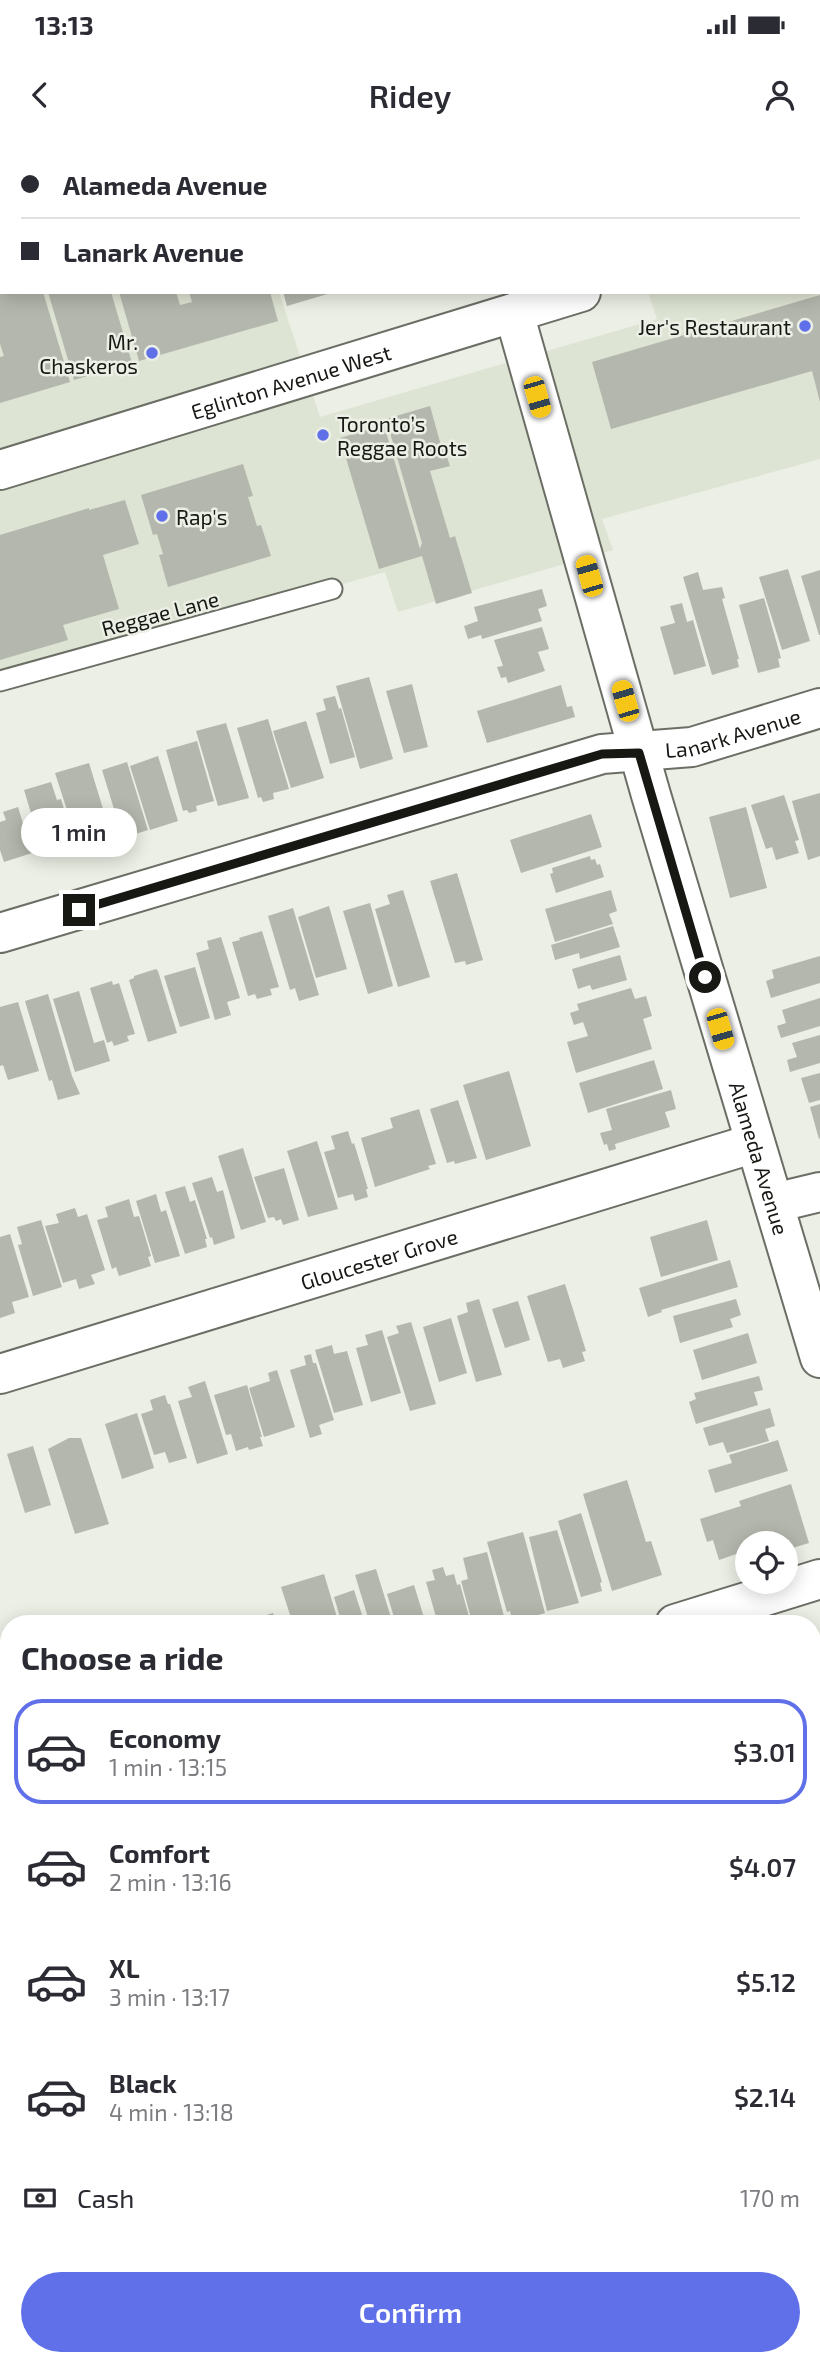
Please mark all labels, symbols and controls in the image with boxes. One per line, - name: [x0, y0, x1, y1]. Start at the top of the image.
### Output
- text: 13:13: [35, 9, 94, 40]
- icon: back: [21, 76, 59, 114]
- text: Ridey: [369, 76, 451, 114]
- icon: person: [761, 76, 799, 114]
- text: Alameda Avenue: [63, 169, 268, 200]
- text: Lanark Avenue: [63, 236, 244, 267]
- place label: Jer's Restaurant: [638, 314, 791, 339]
- marker: Jer's Restaurant: [797, 318, 813, 334]
- place label: Mr. Chaskeros: [39, 329, 138, 378]
- street label: Eglinton Avenue West: [188, 339, 394, 423]
- marker: Mr. Chaskeros: [144, 345, 160, 361]
- car: [522, 374, 553, 420]
- place label: Toronto’s Reggae Roots: [337, 411, 467, 460]
- marker: Toronto’s Reggae Roots: [315, 427, 331, 443]
- place label: Rap's: [176, 504, 227, 529]
- marker: Rap's: [154, 508, 170, 524]
- car: [574, 553, 605, 599]
- street label: Reggae Lane: [98, 585, 222, 641]
- car: [610, 678, 641, 724]
- street label: Lanark Avenue: [664, 702, 803, 762]
- callout: 1 min: [21, 808, 137, 858]
- text: 1 min: [52, 818, 106, 846]
- route end: [63, 894, 95, 926]
- route start: [689, 961, 721, 993]
- car: [705, 1006, 736, 1052]
- street label: Alameda Avenue: [725, 1078, 795, 1238]
- street label: Gloucester Grove: [297, 1222, 460, 1294]
- map controls: [735, 1531, 798, 1594]
- button: locate: [735, 1531, 798, 1594]
- text: Choose a ride: [21, 1638, 224, 1676]
- icon: car: [25, 1720, 88, 1783]
- text: Economy: [109, 1722, 221, 1753]
- text: $3.01: [733, 1736, 796, 1767]
- text: 1 min · 13:15: [109, 1753, 227, 1781]
- icon: car: [25, 1835, 88, 1898]
- text: Comfort: [109, 1837, 210, 1868]
- text: $4.07: [729, 1851, 796, 1882]
- text: 2 min · 13:16: [109, 1868, 232, 1896]
- icon: car: [25, 1950, 88, 2013]
- text: XL: [109, 1952, 140, 1983]
- text: $5.12: [736, 1966, 796, 1997]
- text: 3 min · 13:17: [109, 1983, 230, 2011]
- icon: car: [25, 2065, 88, 2128]
- text: Black: [109, 2067, 177, 2098]
- text: $2.14: [734, 2081, 796, 2112]
- text: 4 min · 13:18: [109, 2098, 234, 2126]
- icon: cash: [21, 2179, 59, 2217]
- text: Cash: [77, 2182, 134, 2213]
- text: 170 m: [740, 2184, 800, 2212]
- button: Confirm: [21, 2272, 800, 2352]

